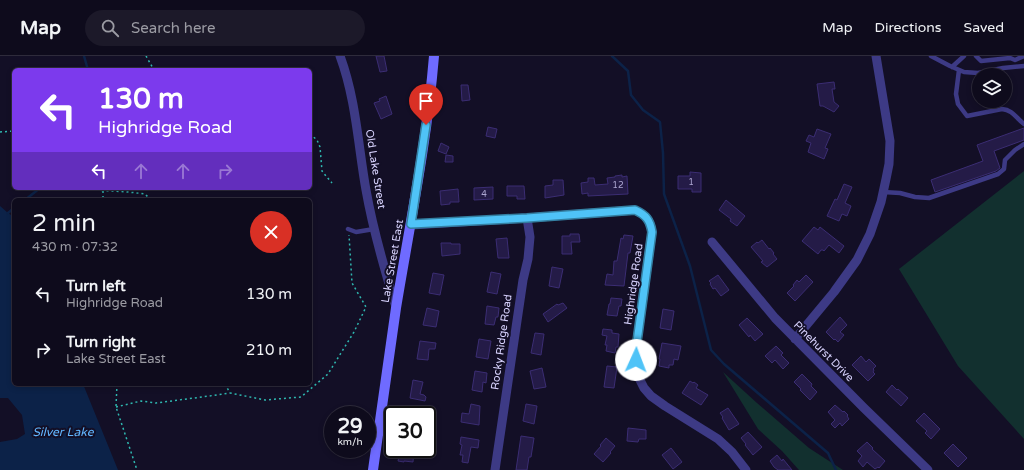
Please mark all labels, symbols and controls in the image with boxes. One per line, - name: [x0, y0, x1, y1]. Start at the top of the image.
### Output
- search box: [85, 10, 365, 46]
- text: Map: [20, 17, 61, 39]
- icon: search: [99, 17, 121, 39]
- text: Search here: [131, 19, 215, 37]
- text: Map: [822, 19, 853, 36]
- text: Directions: [875, 19, 942, 36]
- text: Saved: [964, 19, 1004, 36]
- map controls: [972, 68, 1012, 108]
- button: layers: [972, 68, 1012, 108]
- text: 130 m: [98, 82, 184, 116]
- icon: left: [32, 84, 84, 136]
- pin: [409, 84, 443, 125]
- icon: arrive: [415, 90, 437, 112]
- text: Highridge Road: [98, 116, 232, 138]
- street label: Old Lake Street: [363, 128, 388, 210]
- icon: left: [88, 160, 110, 182]
- icon: ahead: [130, 160, 152, 182]
- icon: ahead: [172, 160, 194, 182]
- icon: right: [214, 160, 236, 182]
- house number: 1: [688, 177, 694, 188]
- house number: 12: [612, 180, 624, 191]
- house number: 4: [481, 189, 487, 200]
- text: 2 min: [32, 209, 96, 238]
- button: close: [250, 211, 292, 253]
- street label: Lake Street East: [379, 218, 406, 304]
- text: 430 m · 07:32: [32, 239, 118, 255]
- street label: Highridge Road: [621, 242, 646, 326]
- text: Turn left: [66, 277, 126, 295]
- icon: left: [32, 283, 54, 305]
- text: 130 m: [246, 285, 292, 303]
- street label: Rocky Ridge Road: [488, 293, 515, 391]
- text: Highridge Road: [66, 295, 163, 311]
- street label: Pinehurst Drive: [791, 318, 857, 384]
- text: Turn right: [66, 333, 136, 351]
- icon: right: [32, 339, 54, 361]
- position arrow: [615, 339, 657, 381]
- text: 210 m: [246, 341, 292, 359]
- text: Lake Street East: [66, 351, 166, 367]
- speed limit sign: 30: [384, 406, 436, 458]
- text: 29: [337, 415, 363, 439]
- water label: Silver Lake: [33, 425, 95, 439]
- text: km/h: [337, 436, 363, 448]

